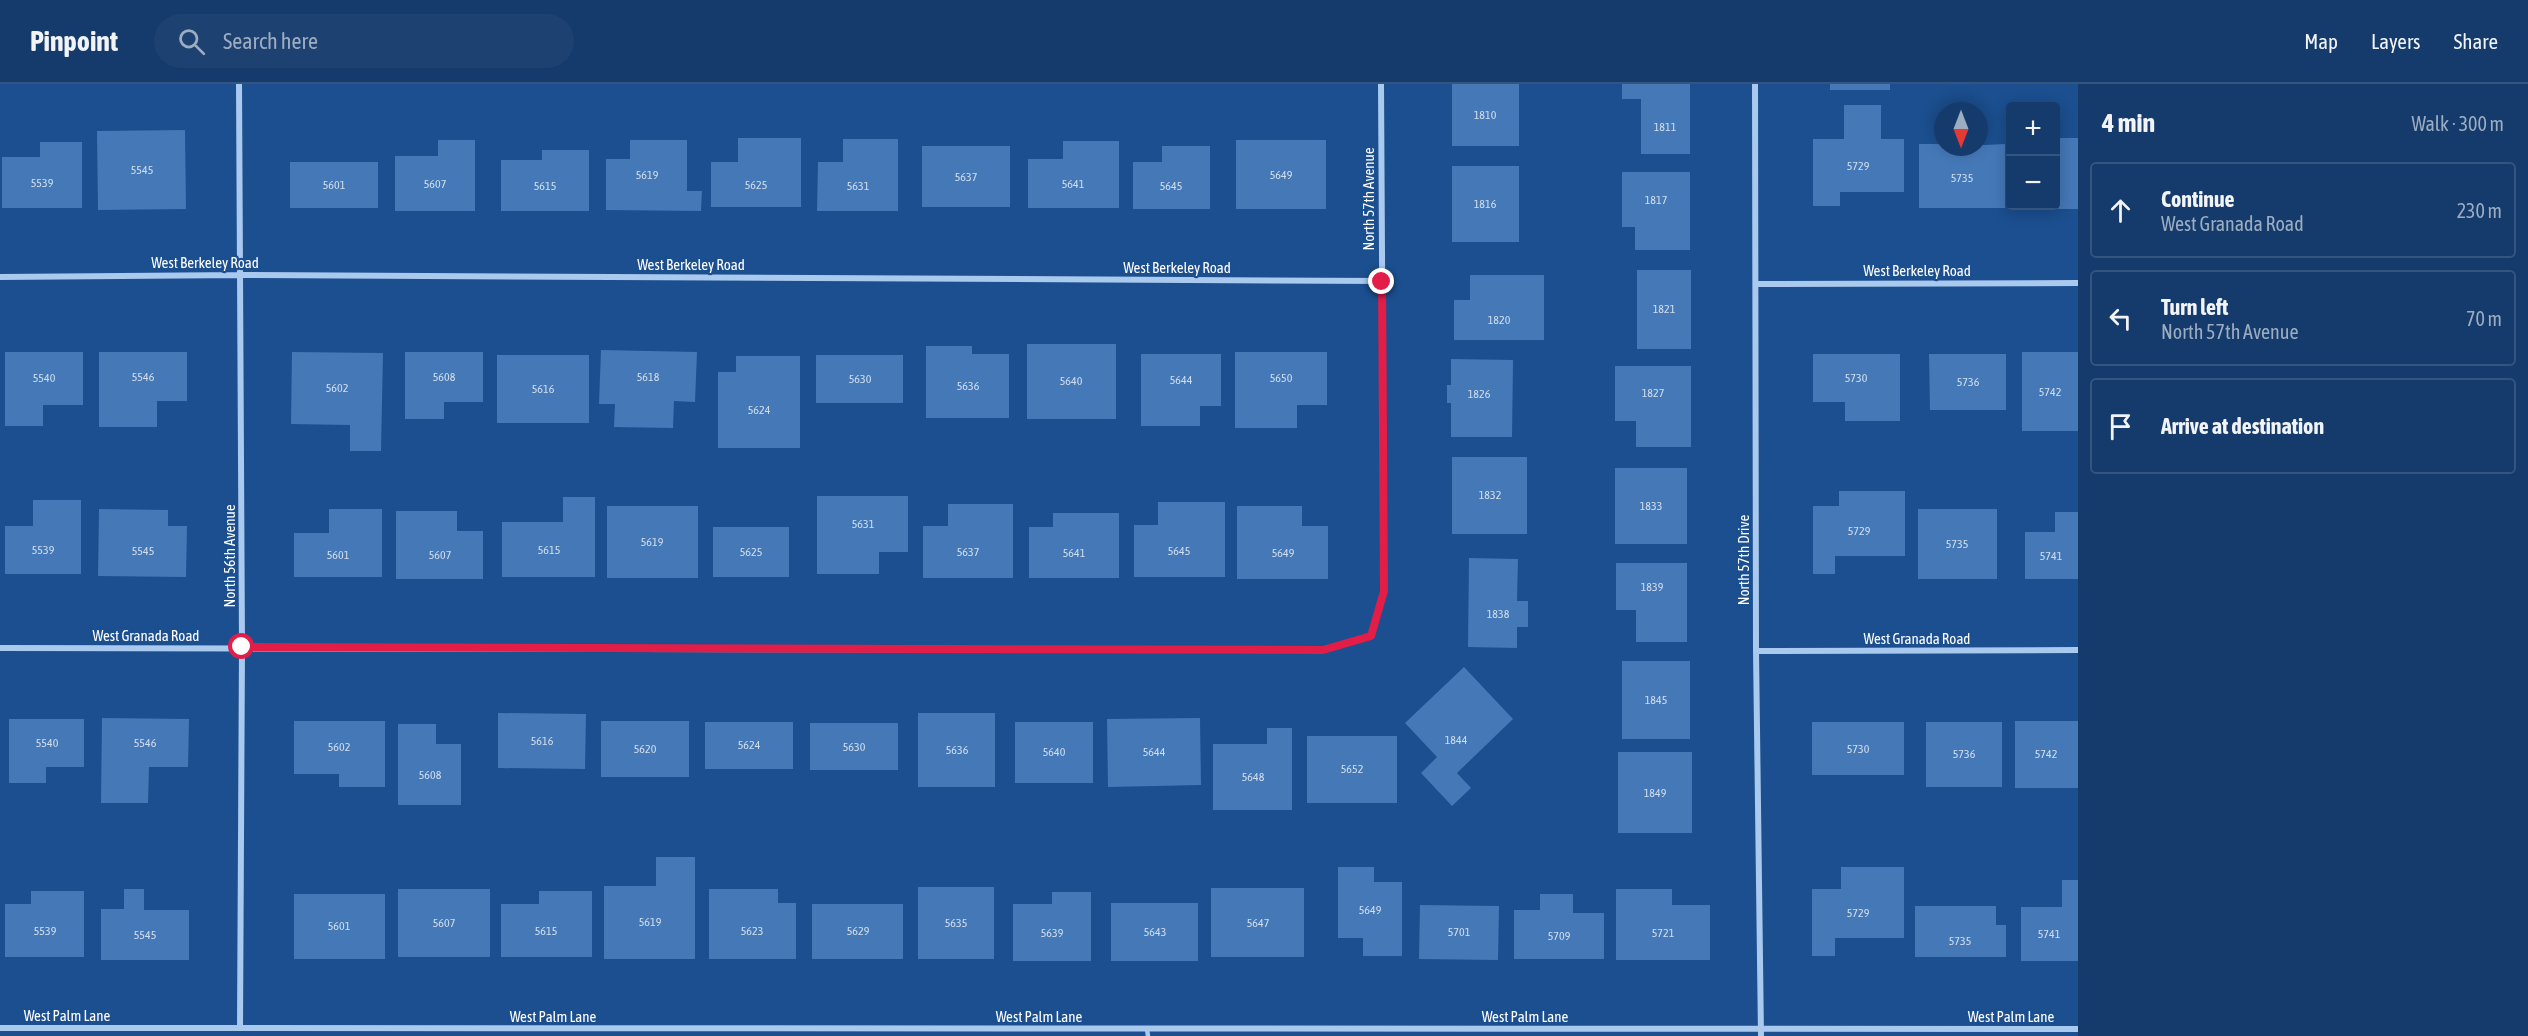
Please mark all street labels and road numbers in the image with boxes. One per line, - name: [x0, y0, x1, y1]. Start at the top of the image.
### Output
- street label: North 57th Avenue: [1360, 147, 1377, 251]
- street label: West Berkeley Road: [151, 254, 259, 271]
- street label: West Berkeley Road: [637, 256, 745, 273]
- street label: West Berkeley Road: [1123, 259, 1231, 276]
- street label: West Berkeley Road: [1863, 262, 1971, 279]
- street label: North 56th Avenue: [221, 504, 238, 608]
- street label: North 57th Drive: [1735, 514, 1752, 605]
- street label: West Granada Road: [93, 627, 199, 644]
- street label: West Granada Road: [1864, 630, 1970, 647]
- street label: West Palm Lane: [24, 1007, 110, 1024]
- street label: West Palm Lane: [510, 1008, 596, 1025]
- street label: West Palm Lane: [996, 1008, 1082, 1025]
- street label: West Palm Lane: [1482, 1008, 1568, 1025]
- street label: West Palm Lane: [1968, 1008, 2054, 1025]

